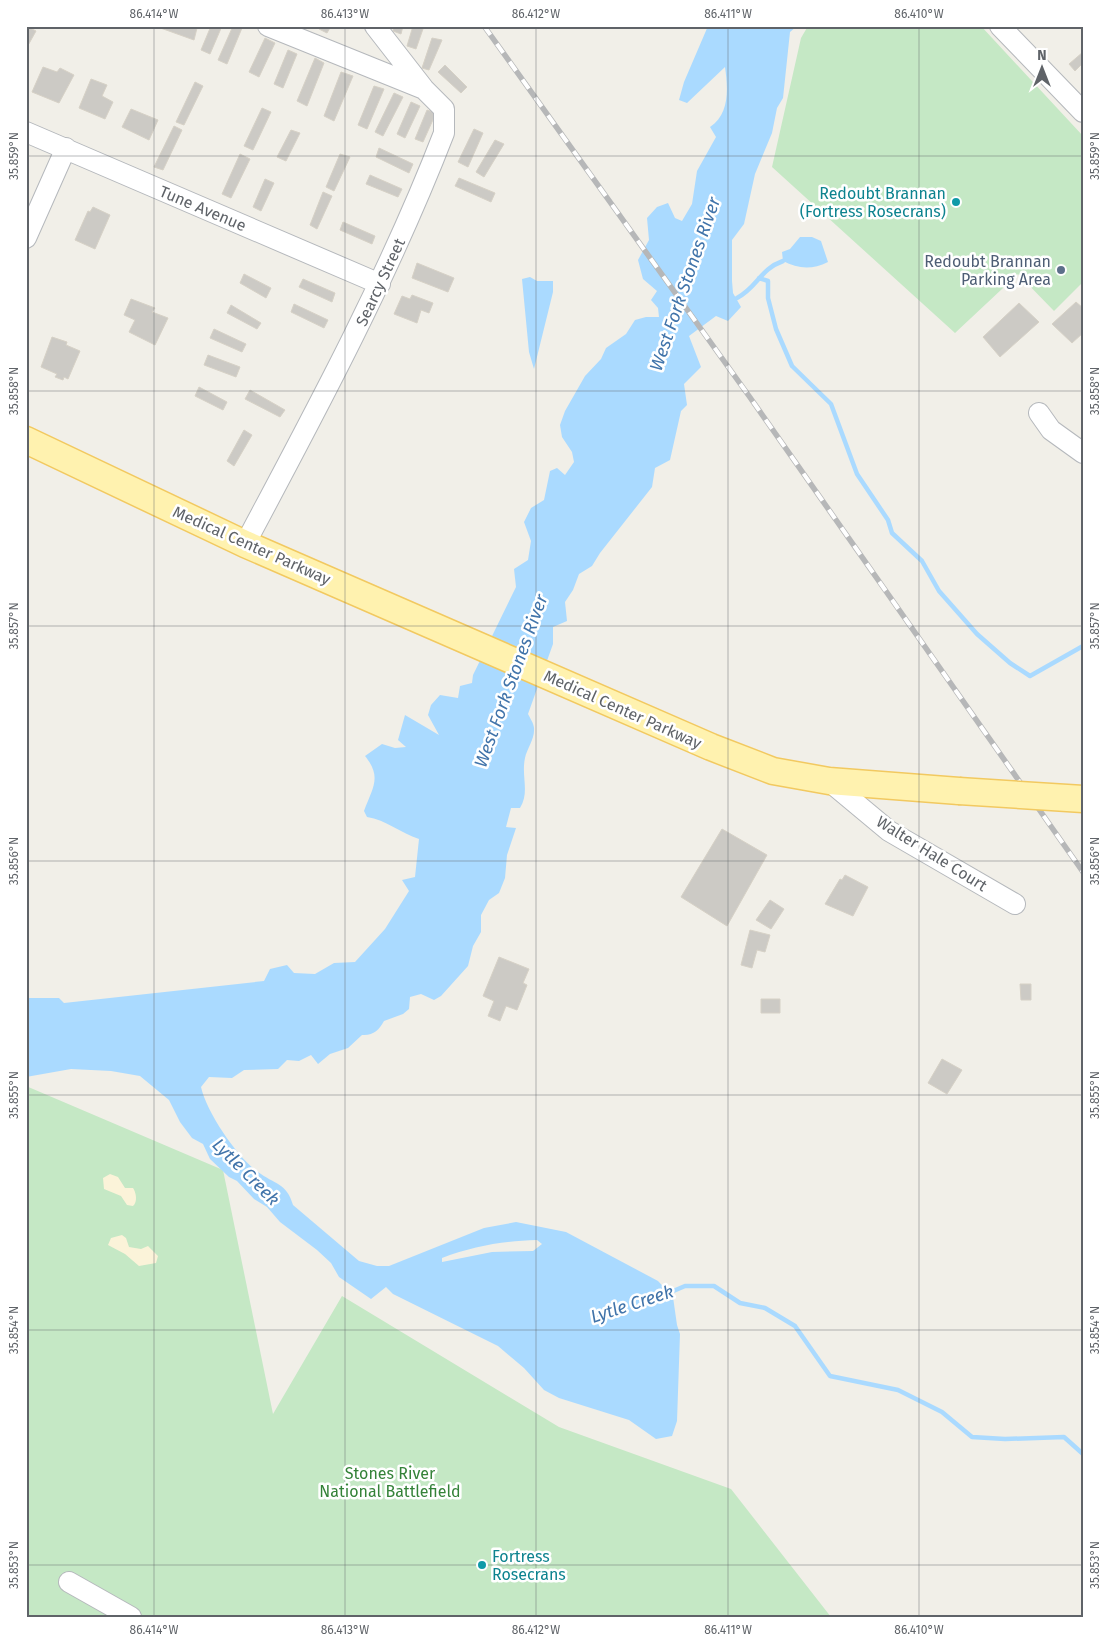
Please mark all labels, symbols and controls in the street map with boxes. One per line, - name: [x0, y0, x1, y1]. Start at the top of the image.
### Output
- text: 86.414°W: [130, 7, 179, 21]
- text: 86.413°W: [321, 7, 369, 21]
- text: 86.412°W: [512, 7, 560, 21]
- text: 86.411°W: [704, 7, 752, 21]
- text: 86.410°W: [894, 7, 944, 21]
- north arrow: [1016, 42, 1066, 92]
- text: N: [1037, 47, 1047, 64]
- text: 35.859°N: [7, 132, 21, 180]
- text: 35.859°N: [1088, 132, 1102, 180]
- street label: Tune Avenue: [157, 182, 249, 235]
- place label: Redoubt Brannan (Fortress Rosecrans): [800, 184, 946, 221]
- water label: West Fork Stones River: [645, 193, 725, 374]
- marker: Redoubt Brannan (Fortress Rosecrans): [950, 196, 962, 208]
- street label: Searcy Street: [352, 235, 409, 329]
- place label: Redoubt Brannan Parking Area: [924, 252, 1051, 289]
- marker: Redoubt Brannan Parking Area: [1055, 264, 1067, 276]
- text: 35.858°N: [7, 367, 21, 415]
- text: 35.858°N: [1088, 367, 1102, 415]
- street label: Medical Center Parkway: [170, 502, 334, 589]
- water label: West Fork Stones River: [469, 590, 553, 771]
- text: 35.857°N: [7, 602, 21, 650]
- text: 35.857°N: [1088, 602, 1102, 650]
- street label: Medical Center Parkway: [541, 666, 705, 753]
- street label: Walter Hale Court: [873, 812, 991, 895]
- text: 35.856°N: [7, 837, 21, 885]
- text: 35.856°N: [1088, 837, 1102, 885]
- text: 35.855°N: [7, 1071, 21, 1119]
- text: 35.855°N: [1088, 1071, 1102, 1119]
- water label: Lytle Creek: [208, 1134, 284, 1210]
- water label: Lytle Creek: [588, 1280, 676, 1328]
- text: 35.854°N: [7, 1306, 21, 1354]
- text: 35.854°N: [1088, 1306, 1102, 1354]
- park label: Stones River National Battlefield: [319, 1464, 461, 1501]
- text: 35.853°N: [7, 1541, 21, 1589]
- text: 35.853°N: [1088, 1541, 1102, 1589]
- place label: Fortress Rosecrans: [492, 1547, 566, 1584]
- marker: Fortress Rosecrans: [476, 1559, 488, 1571]
- text: 86.414°W: [130, 1623, 179, 1637]
- text: 86.413°W: [321, 1623, 369, 1637]
- text: 86.412°W: [512, 1623, 560, 1637]
- text: 86.411°W: [704, 1623, 752, 1637]
- text: 86.410°W: [894, 1623, 944, 1637]

